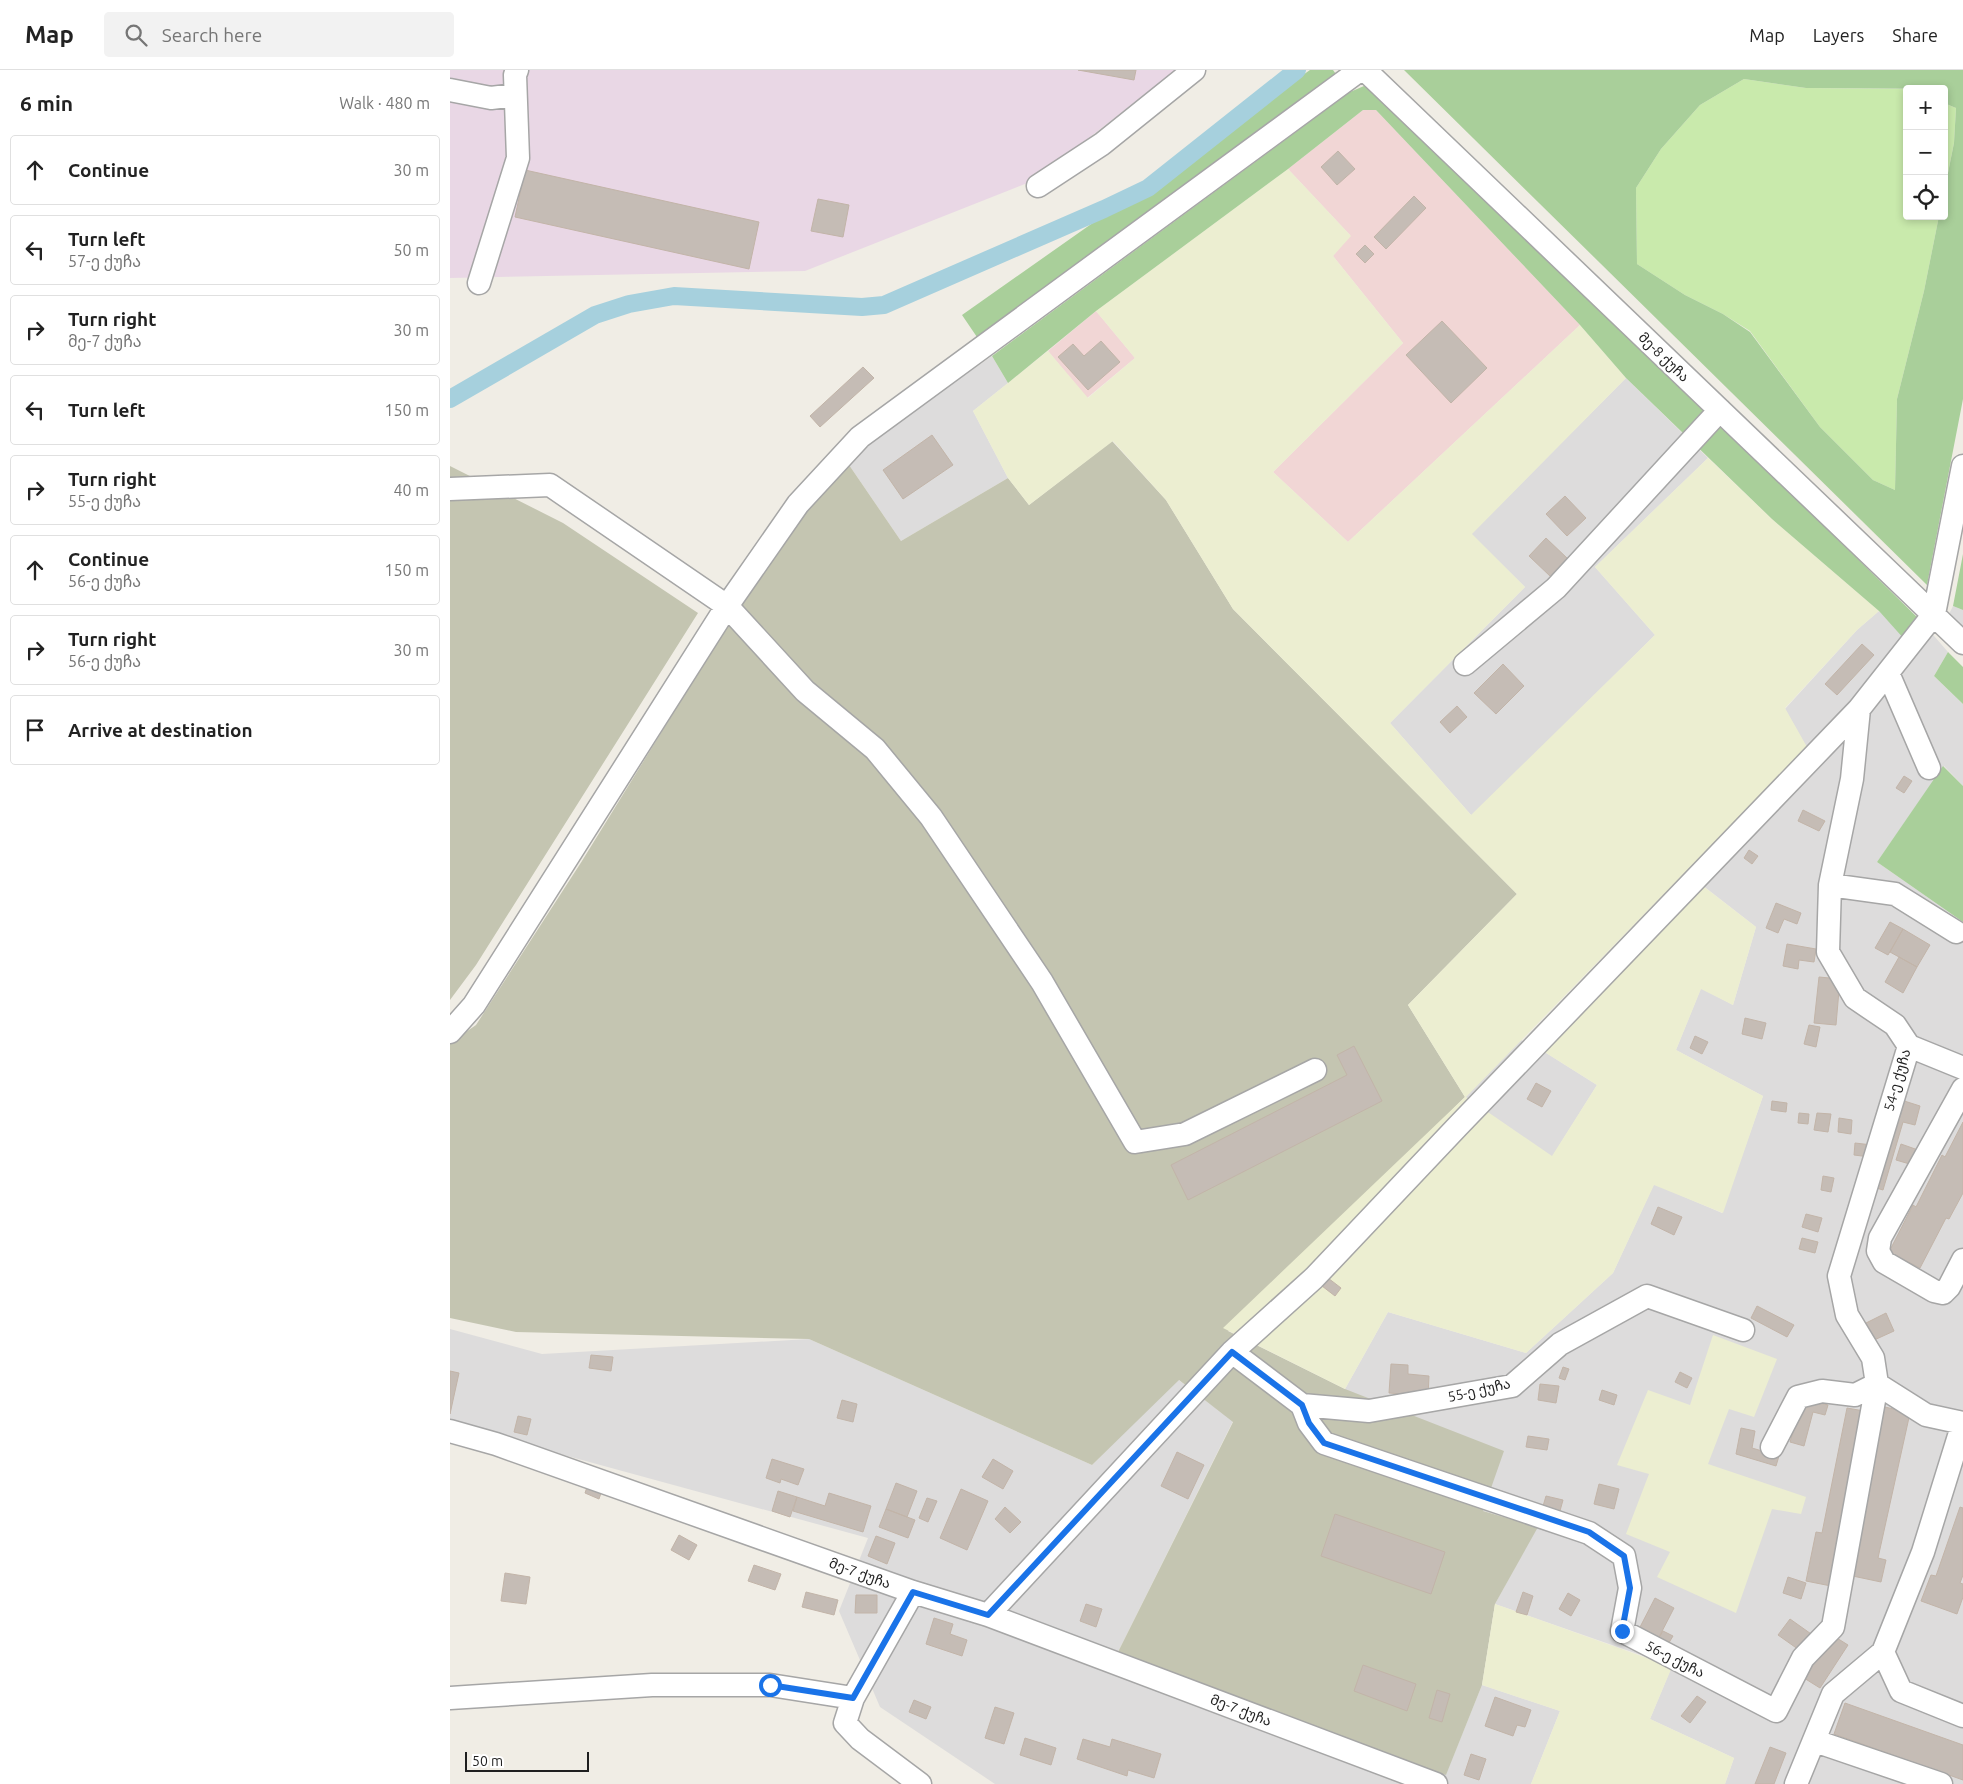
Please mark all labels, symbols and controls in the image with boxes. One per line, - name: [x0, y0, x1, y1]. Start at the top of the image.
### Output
- search box: [104, 12, 454, 57]
- text: Map: [25, 21, 74, 48]
- icon: search: [122, 21, 150, 49]
- text: Search here: [162, 24, 262, 46]
- text: Map: [1749, 25, 1785, 45]
- text: Layers: [1813, 25, 1864, 45]
- text: Share: [1892, 25, 1938, 45]
- map controls: [1903, 85, 1948, 220]
- button: +: [1903, 85, 1948, 130]
- text: 6 min: [20, 91, 73, 115]
- text: Walk · 480 m: [339, 94, 430, 112]
- button: −: [1903, 130, 1948, 175]
- icon: ahead: [21, 156, 49, 184]
- text: Continue: [68, 159, 149, 181]
- text: 30 m: [393, 161, 429, 179]
- button: locate: [1903, 175, 1948, 220]
- text: Turn left: [68, 228, 146, 250]
- icon: left: [21, 236, 49, 264]
- text: 50 m: [393, 241, 429, 259]
- text: 57-ე ქუჩა: [68, 252, 141, 270]
- text: Turn right: [68, 308, 156, 330]
- icon: right: [21, 316, 49, 344]
- text: 30 m: [393, 321, 429, 339]
- street label: მე-8 ქუჩა: [1635, 329, 1693, 386]
- text: მე-7 ქუჩა: [68, 332, 141, 350]
- icon: left: [21, 396, 49, 424]
- text: Turn left: [68, 399, 146, 421]
- text: 150 m: [384, 401, 429, 419]
- text: Turn right: [68, 468, 156, 490]
- icon: right: [21, 476, 49, 504]
- text: 40 m: [393, 481, 429, 499]
- text: 55-ე ქუჩა: [68, 492, 141, 510]
- text: Continue: [68, 548, 149, 570]
- icon: ahead: [21, 556, 49, 584]
- text: 150 m: [384, 561, 429, 579]
- text: 56-ე ქუჩა: [68, 572, 141, 590]
- text: Turn right: [68, 628, 156, 650]
- icon: right: [21, 636, 49, 664]
- text: 30 m: [393, 641, 429, 659]
- text: 56-ე ქუჩა: [68, 652, 141, 670]
- icon: arrive: [21, 716, 49, 744]
- text: Arrive at destination: [68, 719, 253, 741]
- street label: 54-ე ქუჩა: [1880, 1047, 1914, 1113]
- street label: 55-ე ქუჩა: [1446, 1375, 1512, 1406]
- street label: მე-7 ქუჩა: [827, 1554, 893, 1592]
- route end: [1611, 1620, 1634, 1643]
- street label: 56-ე ქუჩა: [1642, 1637, 1707, 1682]
- route start: [759, 1674, 782, 1697]
- street label: მე-7 ქუჩა: [1208, 1691, 1274, 1730]
- scale bar: [465, 1749, 589, 1772]
- text: 50 m: [472, 1753, 503, 1769]

